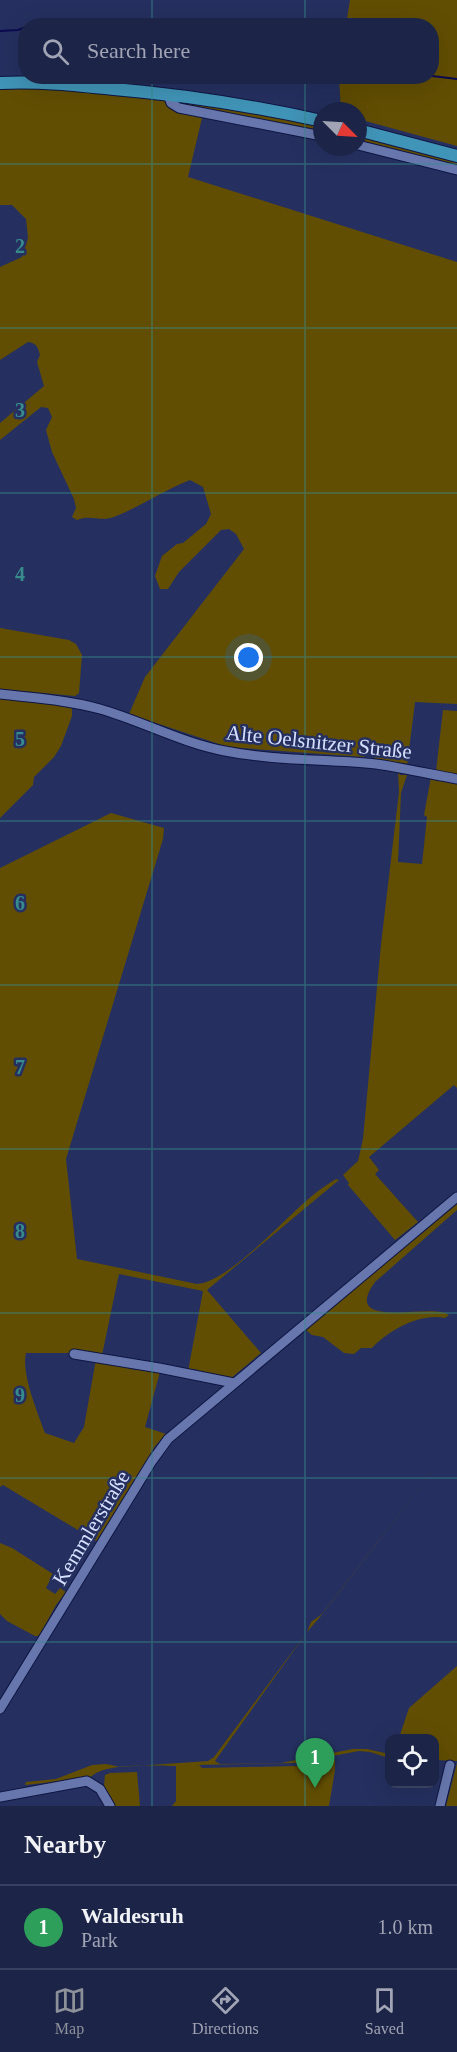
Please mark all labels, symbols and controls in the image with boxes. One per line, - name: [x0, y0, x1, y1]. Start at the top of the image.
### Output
- search box: [18, 18, 439, 84]
- icon: search: [39, 35, 72, 68]
- text: Search here: [87, 38, 190, 63]
- north arrow: [313, 102, 367, 156]
- text: 2: [15, 235, 25, 257]
- text: 3: [15, 399, 25, 421]
- text: 4: [15, 563, 25, 585]
- your location: [234, 643, 263, 672]
- street label: Alte Oelsnitzer Straße: [225, 720, 413, 764]
- text: 5: [15, 728, 25, 750]
- text: 6: [15, 892, 25, 914]
- text: 7: [15, 1056, 25, 1078]
- text: 8: [15, 1220, 25, 1242]
- text: 9: [15, 1384, 25, 1406]
- street label: Kemmlerstraße: [47, 1466, 135, 1590]
- map controls: [385, 1734, 439, 1788]
- button: locate: [385, 1734, 439, 1788]
- pin: 1: [296, 1738, 334, 1788]
- text: Nearby: [24, 1830, 106, 1859]
- text: Waldesruh: [81, 1903, 184, 1928]
- text: 1: [39, 1916, 49, 1938]
- text: 1.0 km: [377, 1916, 433, 1938]
- text: Park: [81, 1929, 118, 1951]
- tab: Map: [53, 1984, 86, 2038]
- tab: Directions: [192, 1984, 259, 2038]
- tab: Saved: [365, 1984, 404, 2038]

